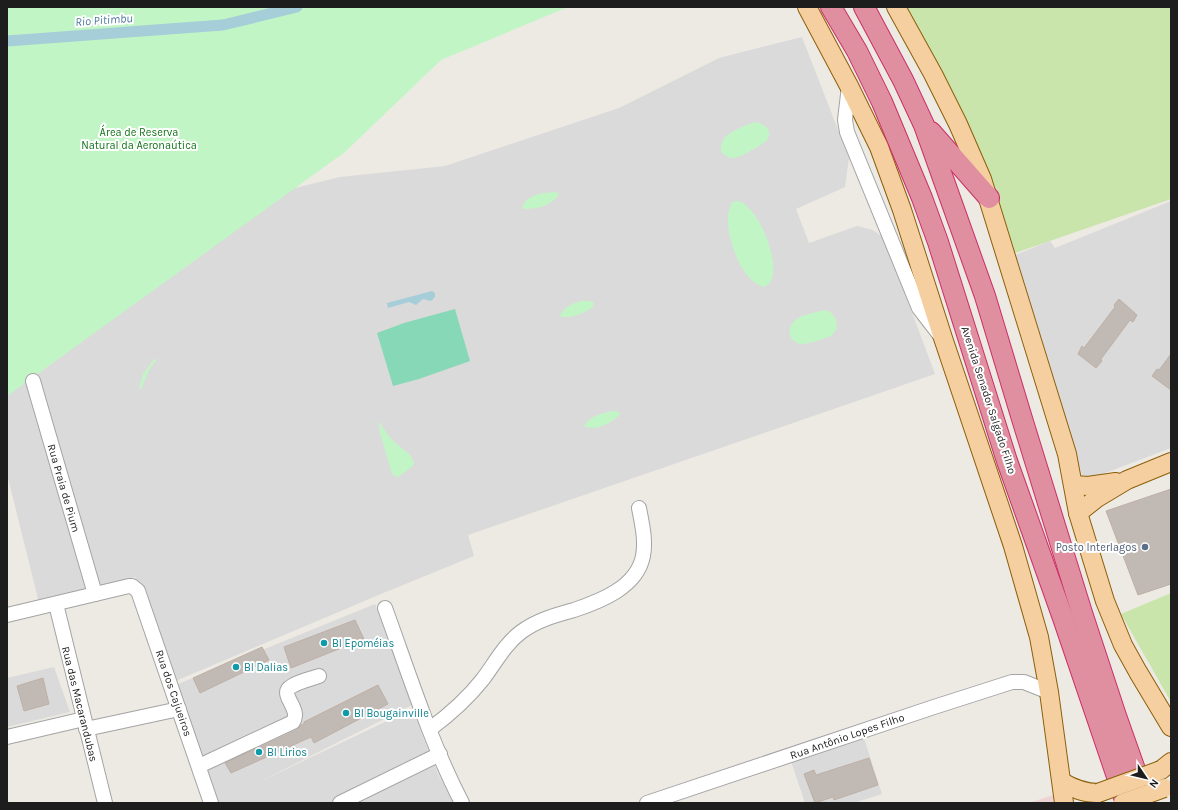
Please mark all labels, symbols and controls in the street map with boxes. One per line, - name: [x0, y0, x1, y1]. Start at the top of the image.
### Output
- water label: Rio Pitimbu: [75, 11, 133, 29]
- park label: Área de Reserva Natural da Aeronaútica: [81, 124, 197, 152]
- street label: Avenida Senador Salgado Filho: [958, 325, 1019, 476]
- street label: Rua Praia de Pium: [45, 442, 82, 534]
- place label: Posto Interlagos: [1056, 541, 1137, 554]
- marker: Posto Interlagos: [1140, 542, 1150, 552]
- place label: Bl Epoméias: [332, 637, 394, 650]
- marker: Bl Epoméias: [319, 638, 329, 648]
- street label: Rua das Macarandubas: [59, 645, 100, 763]
- street label: Rua dos Cajueiros: [153, 648, 194, 738]
- place label: Bl Dalias: [244, 661, 288, 674]
- marker: Bl Dalias: [231, 662, 241, 672]
- place label: Bl Bougainville: [354, 707, 429, 720]
- marker: Bl Bougainville: [341, 708, 351, 718]
- street label: Rua Antônio Lopes Filho: [788, 711, 906, 762]
- place label: Bl Lirios: [267, 746, 307, 759]
- marker: Bl Lirios: [254, 747, 264, 757]
- north arrow: [1126, 758, 1166, 798]
- text: N: [1146, 776, 1161, 790]

